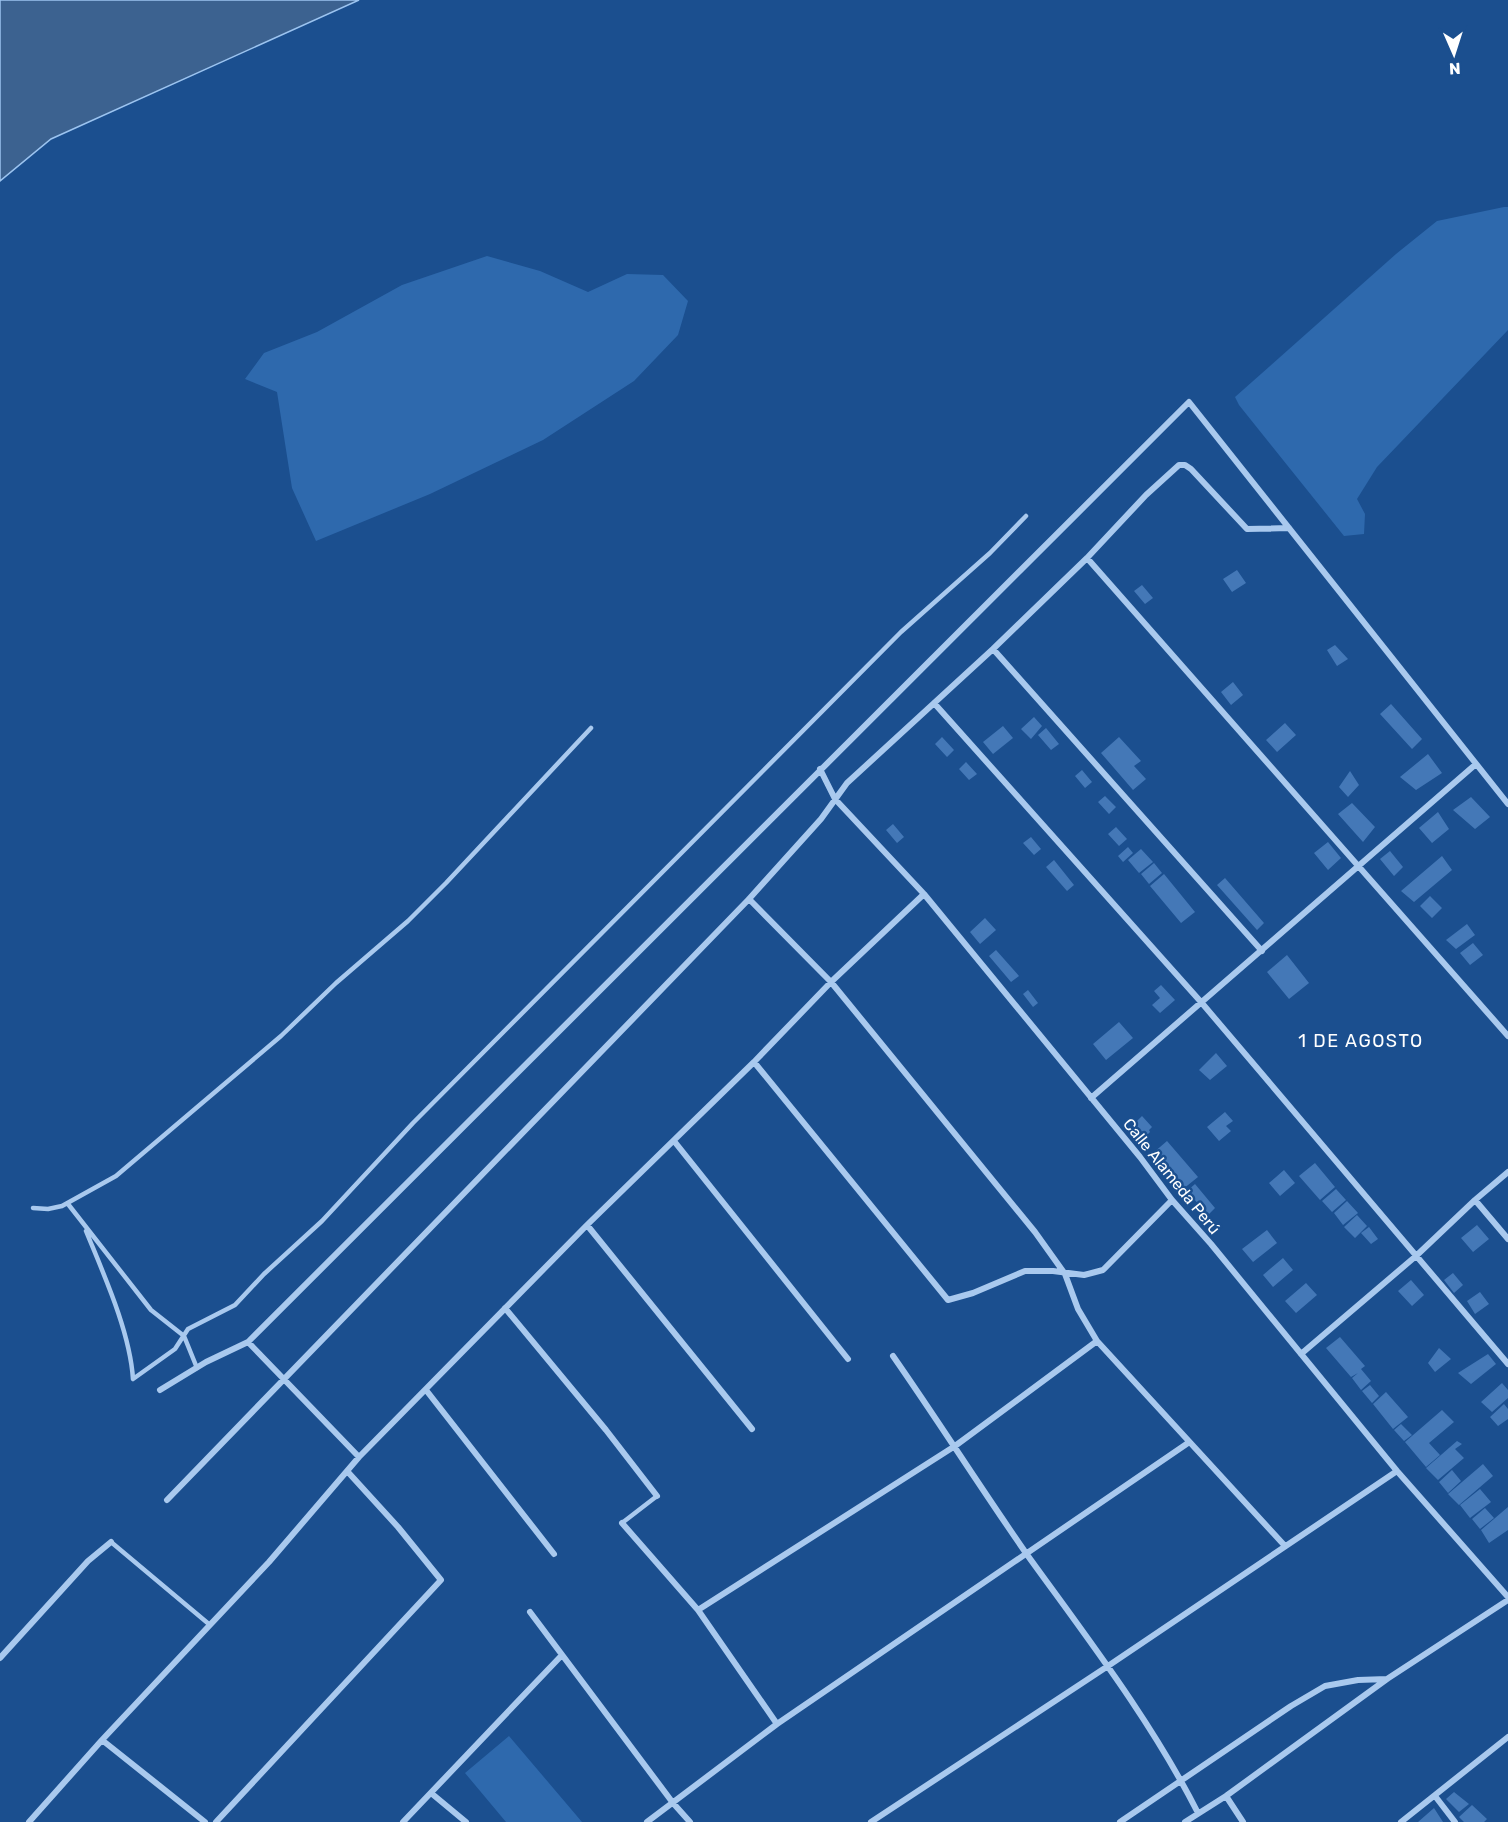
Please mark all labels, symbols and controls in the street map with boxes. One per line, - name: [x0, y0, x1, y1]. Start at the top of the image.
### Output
- north arrow: [1424, 24, 1484, 84]
- text: N: [1449, 59, 1461, 78]
- district label: 1 DE AGOSTO: [1298, 1030, 1424, 1052]
- street label: Calle Alameda Perú: [1119, 1115, 1224, 1238]

